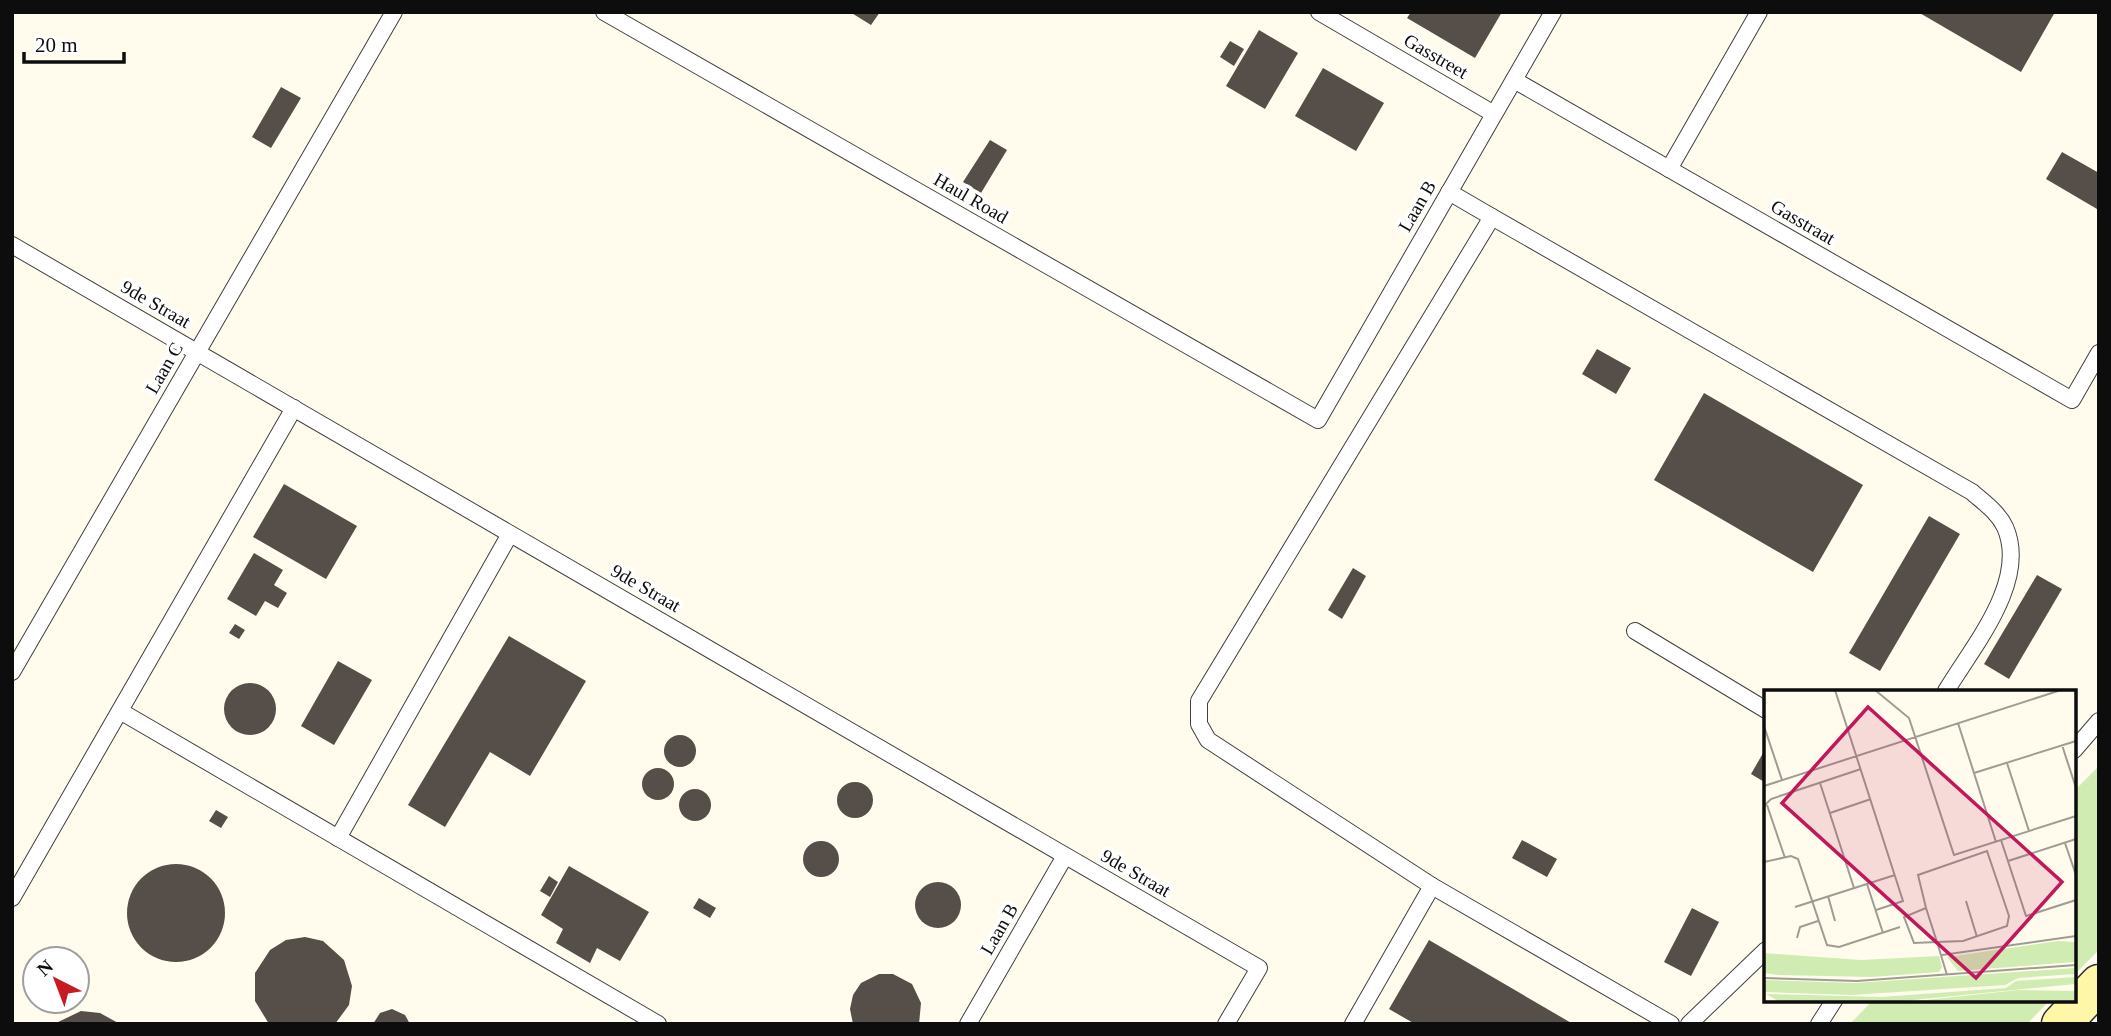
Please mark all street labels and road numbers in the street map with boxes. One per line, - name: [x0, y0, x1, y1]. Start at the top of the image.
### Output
- street label: Gasstreet: [1400, 29, 1472, 83]
- street label: Haul Road: [930, 168, 1012, 228]
- street label: Laan B: [1394, 177, 1440, 235]
- street label: Gasstraat: [1767, 195, 1839, 249]
- street label: 9de Straat: [118, 276, 195, 333]
- street label: Laan C: [141, 339, 187, 397]
- street label: 9de Straat: [608, 560, 685, 617]
- street label: 9de Straat: [1098, 845, 1175, 902]
- street label: Laan B: [976, 900, 1022, 958]

